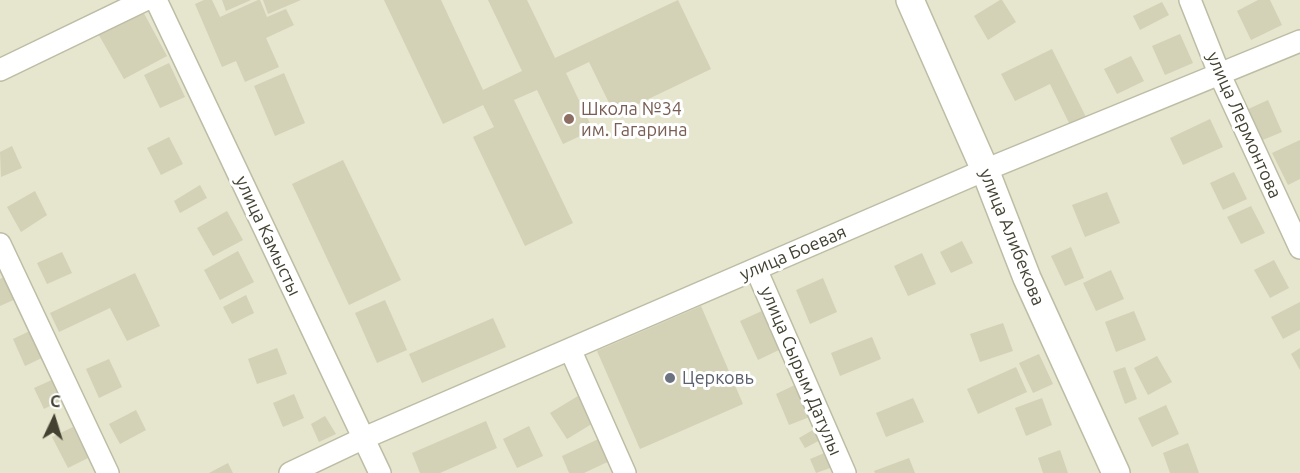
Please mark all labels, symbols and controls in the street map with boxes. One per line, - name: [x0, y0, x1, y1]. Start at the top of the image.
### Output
- street label: улица Лермонтова: [1202, 48, 1286, 202]
- place label: Школа №34 им. Гагарина: [581, 98, 687, 140]
- marker: Школа №34 им. Гагарина: [562, 112, 576, 126]
- street label: улица Алибекова: [975, 165, 1049, 309]
- street label: улица Камысты: [231, 173, 305, 299]
- street label: улица Боевая: [736, 221, 850, 285]
- street label: улица Сырым Датулы: [756, 283, 846, 459]
- place label: Церковь: [682, 367, 754, 389]
- marker: Церковь: [663, 371, 677, 385]
- north arrow: [24, 389, 84, 449]
- text: С: [50, 392, 61, 410]

